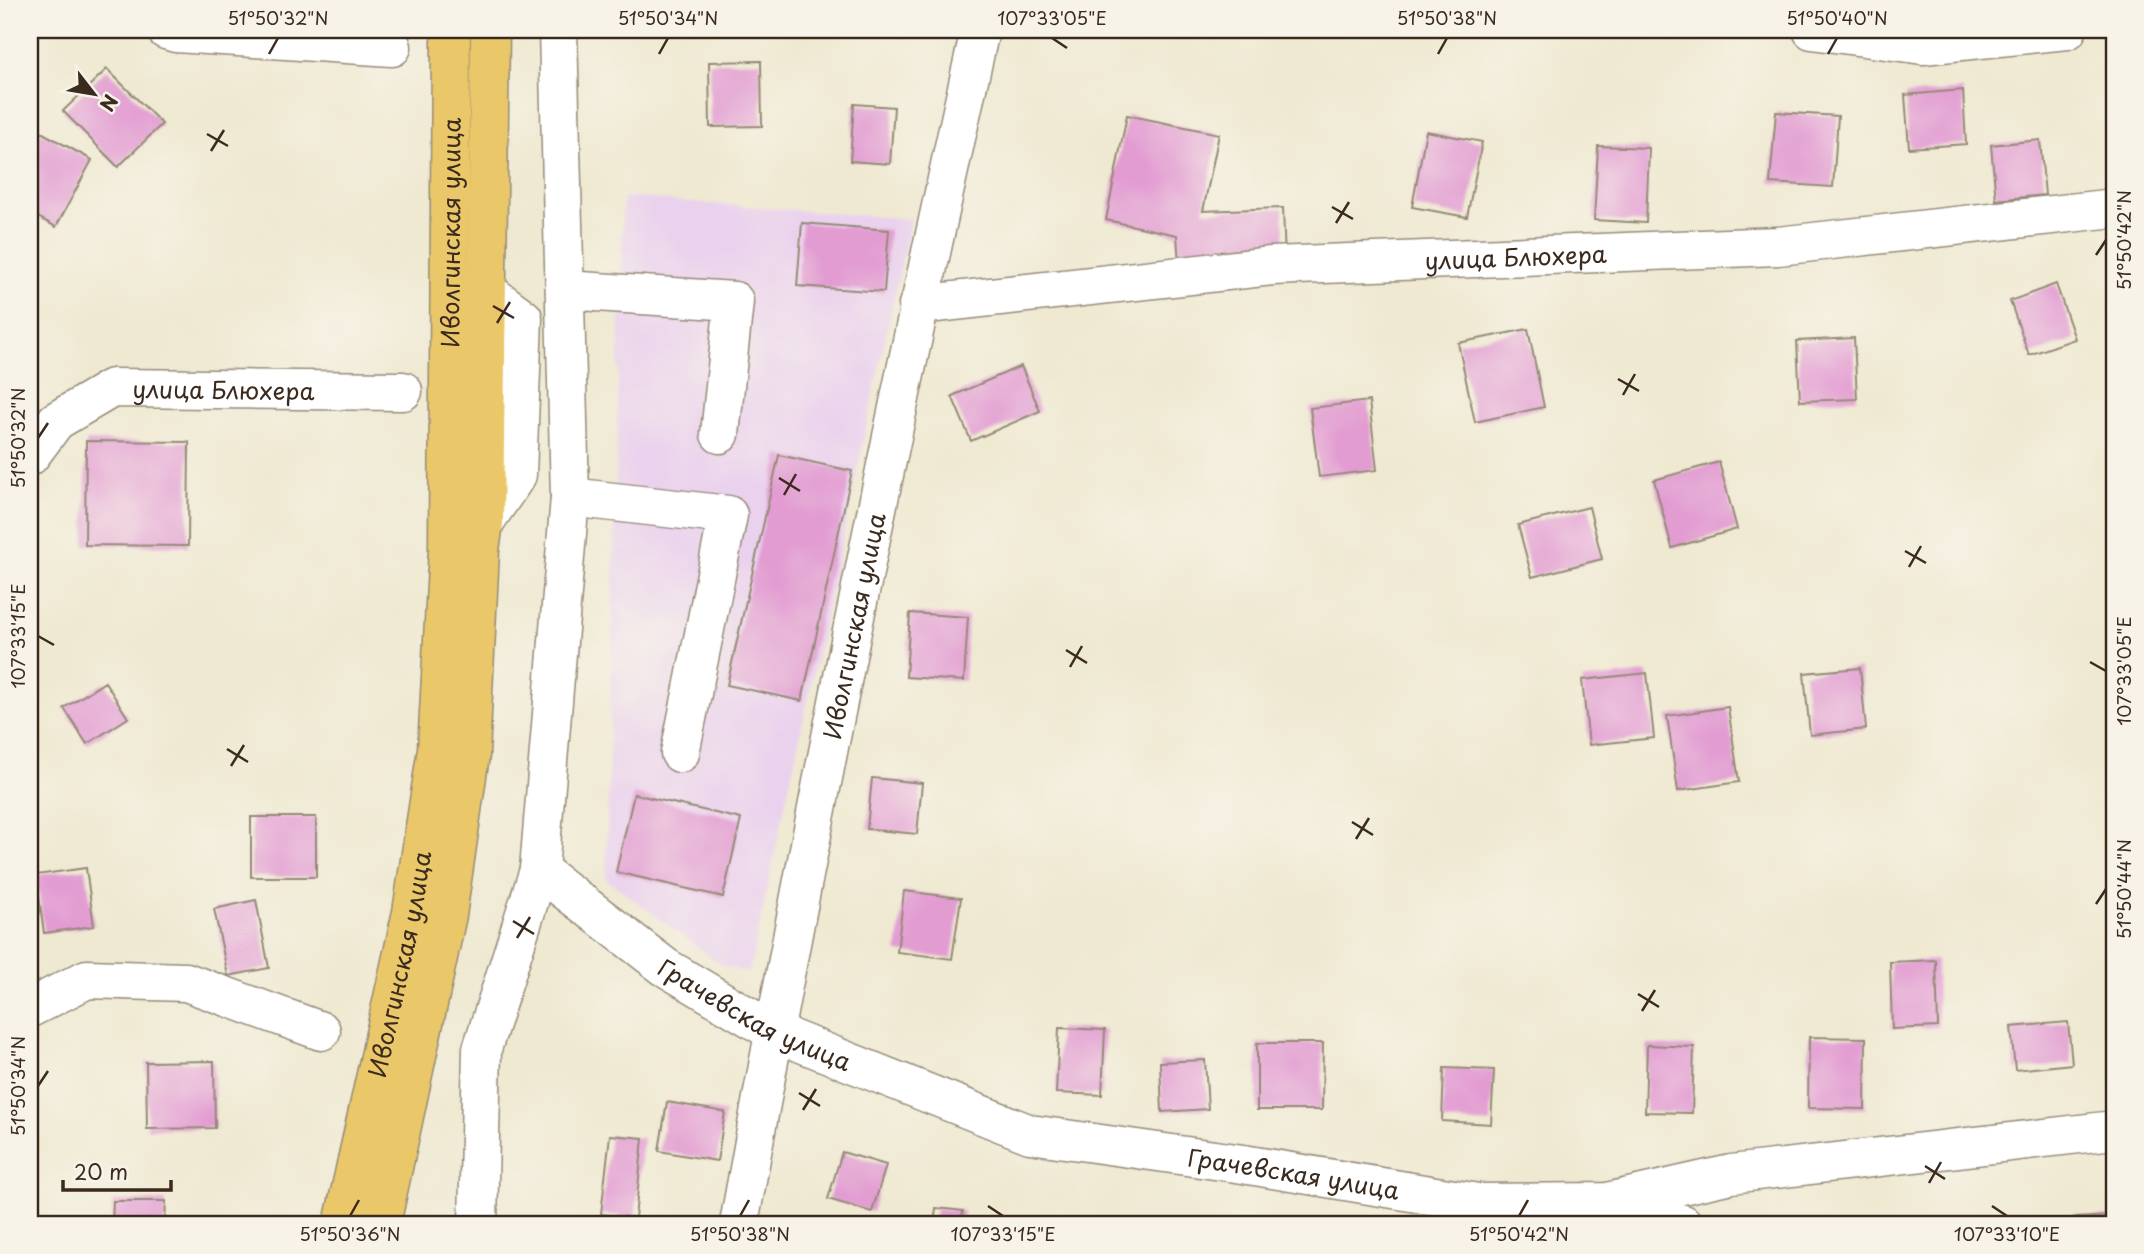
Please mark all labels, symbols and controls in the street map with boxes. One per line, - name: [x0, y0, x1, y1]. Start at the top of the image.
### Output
- text: 51°50'32"N: [227, 4, 329, 31]
- text: 51°50'34"N: [618, 4, 718, 31]
- text: 107°33'05"E: [997, 4, 1107, 31]
- text: 51°50'38"N: [1397, 4, 1497, 31]
- text: 51°50'40"N: [1786, 4, 1888, 31]
- north arrow: [60, 60, 130, 130]
- text: N: [94, 90, 125, 117]
- street label: Иволгинская улица: [431, 117, 468, 348]
- text: 51°50'42"N: [2110, 190, 2137, 290]
- street label: улица Блюхера: [1424, 235, 1607, 278]
- street label: улица Блюхера: [132, 370, 315, 408]
- text: 51°50'32"N: [4, 387, 31, 489]
- street label: Иволгинская улица: [813, 509, 894, 742]
- text: 107°33'15"E: [4, 584, 31, 689]
- text: 107°33'05"E: [2110, 616, 2137, 726]
- text: 51°50'44"N: [2110, 839, 2137, 939]
- street label: Иволгинская улица: [358, 848, 439, 1081]
- street label: Грачевская улица: [652, 949, 857, 1079]
- text: 51°50'34"N: [4, 1036, 31, 1136]
- street label: Грачевская улица: [1185, 1138, 1402, 1208]
- scale bar: [63, 1149, 172, 1193]
- text: 20 m: [74, 1155, 128, 1187]
- text: 51°50'36"N: [299, 1220, 401, 1247]
- text: 51°50'38"N: [690, 1220, 790, 1247]
- text: 107°33'15"E: [951, 1220, 1056, 1247]
- text: 51°50'42"N: [1469, 1220, 1569, 1247]
- text: 107°33'10"E: [1954, 1220, 2060, 1247]

